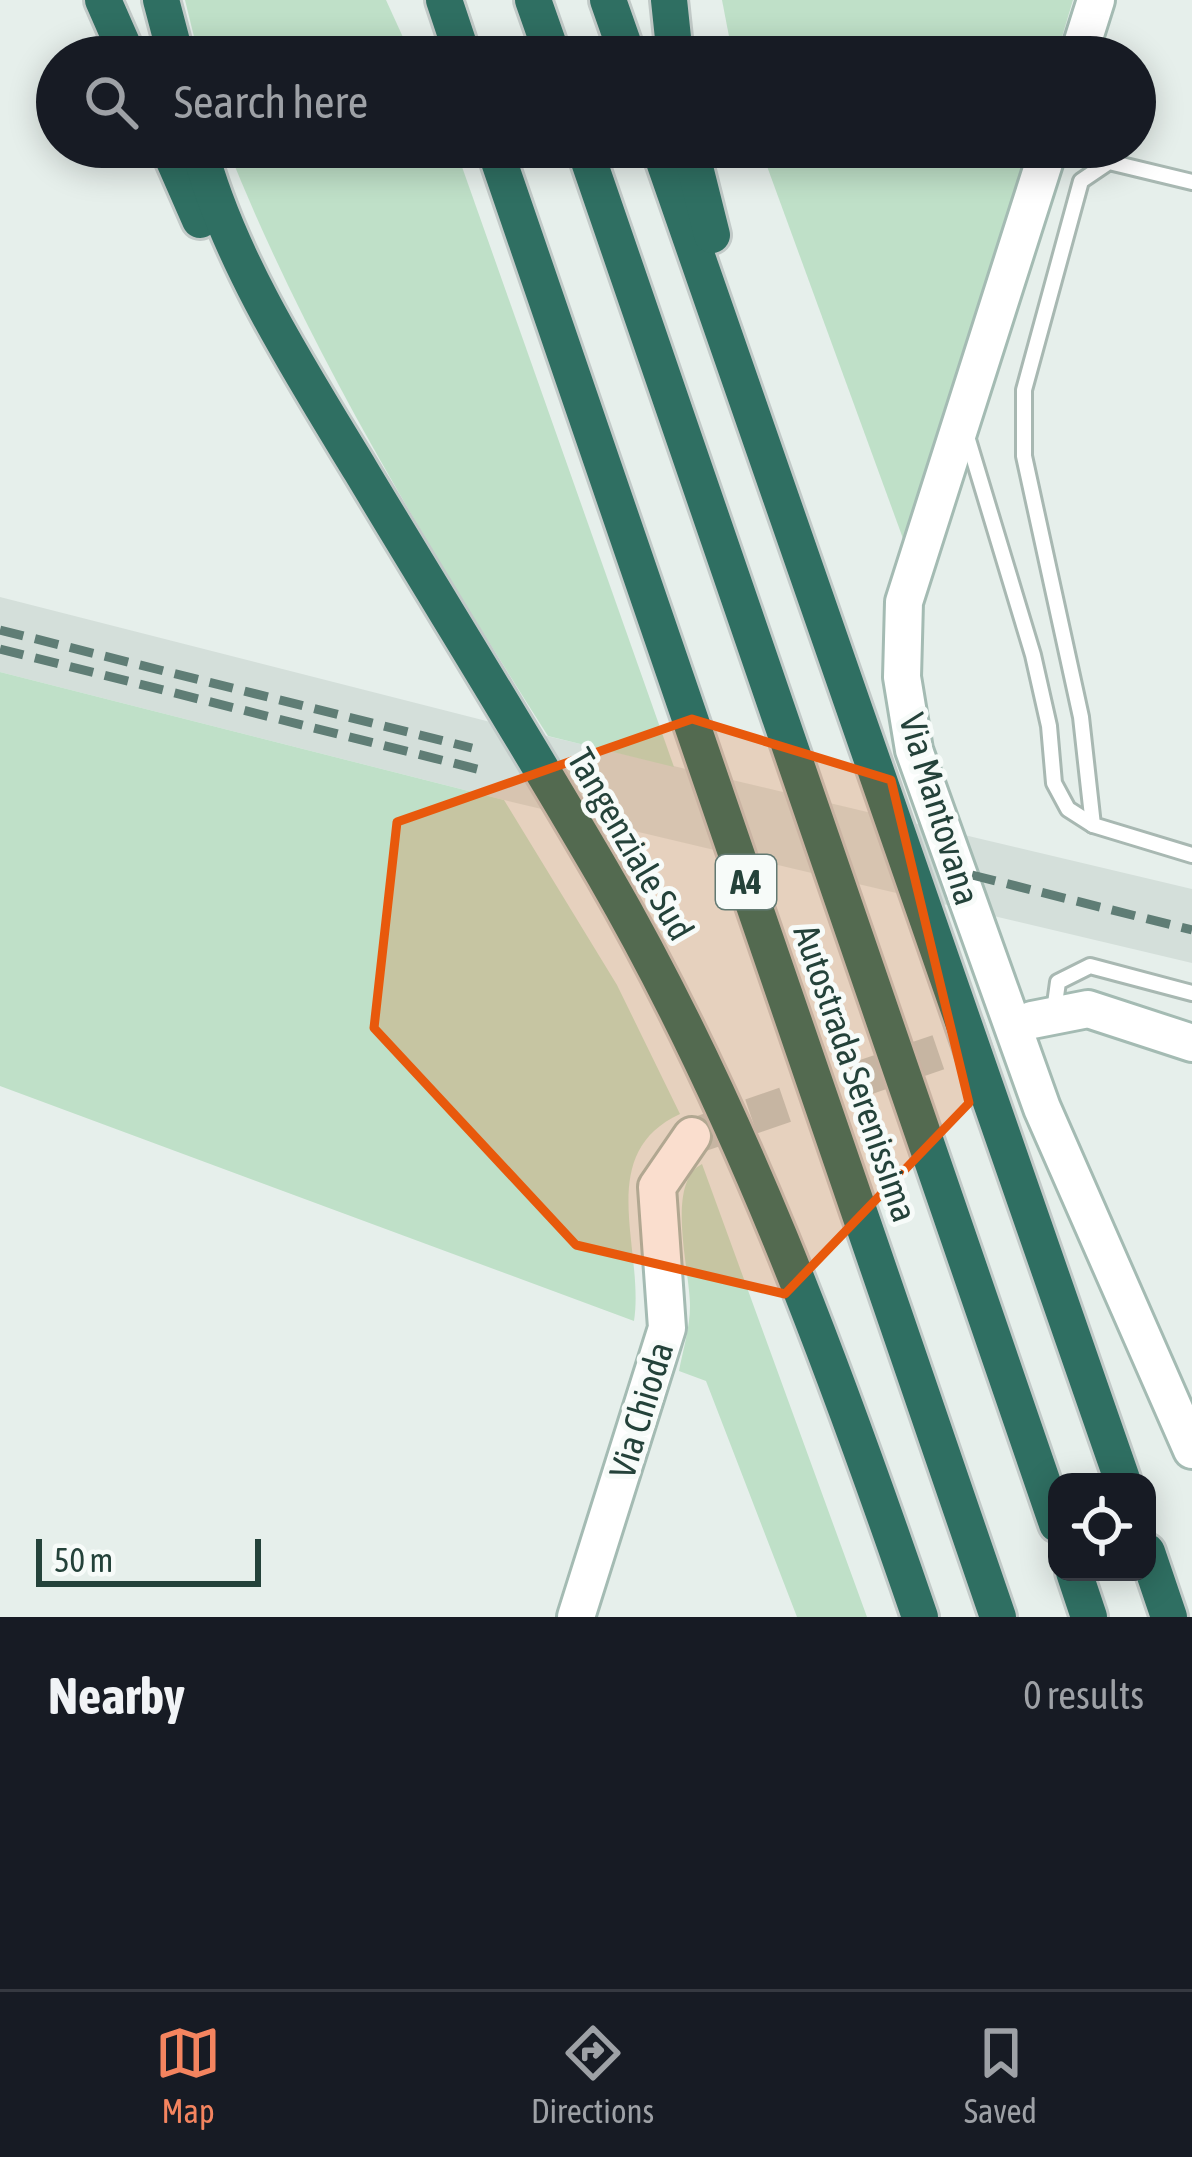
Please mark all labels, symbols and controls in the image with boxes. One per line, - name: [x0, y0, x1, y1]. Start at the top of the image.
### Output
- search box: [36, 36, 1156, 168]
- icon: search: [78, 69, 144, 135]
- text: Search here: [174, 76, 368, 128]
- street label: Via Mantovana: [891, 708, 989, 910]
- street label: Tangenziale Sud: [559, 741, 703, 947]
- road number: A4: [716, 855, 776, 909]
- street label: Autostrada Serenissima: [786, 919, 926, 1227]
- street label: Via Chioda: [600, 1337, 682, 1483]
- map controls: [1048, 1473, 1156, 1581]
- button: locate: [1048, 1473, 1156, 1581]
- scale bar: [36, 1533, 261, 1586]
- text: 50 m: [54, 1541, 113, 1579]
- text: Nearby: [48, 1666, 185, 1725]
- text: 0 results: [1023, 1673, 1144, 1717]
- tab: Map: [155, 2020, 221, 2130]
- tab: Directions: [531, 2020, 654, 2130]
- tab: Saved: [964, 2020, 1037, 2130]

